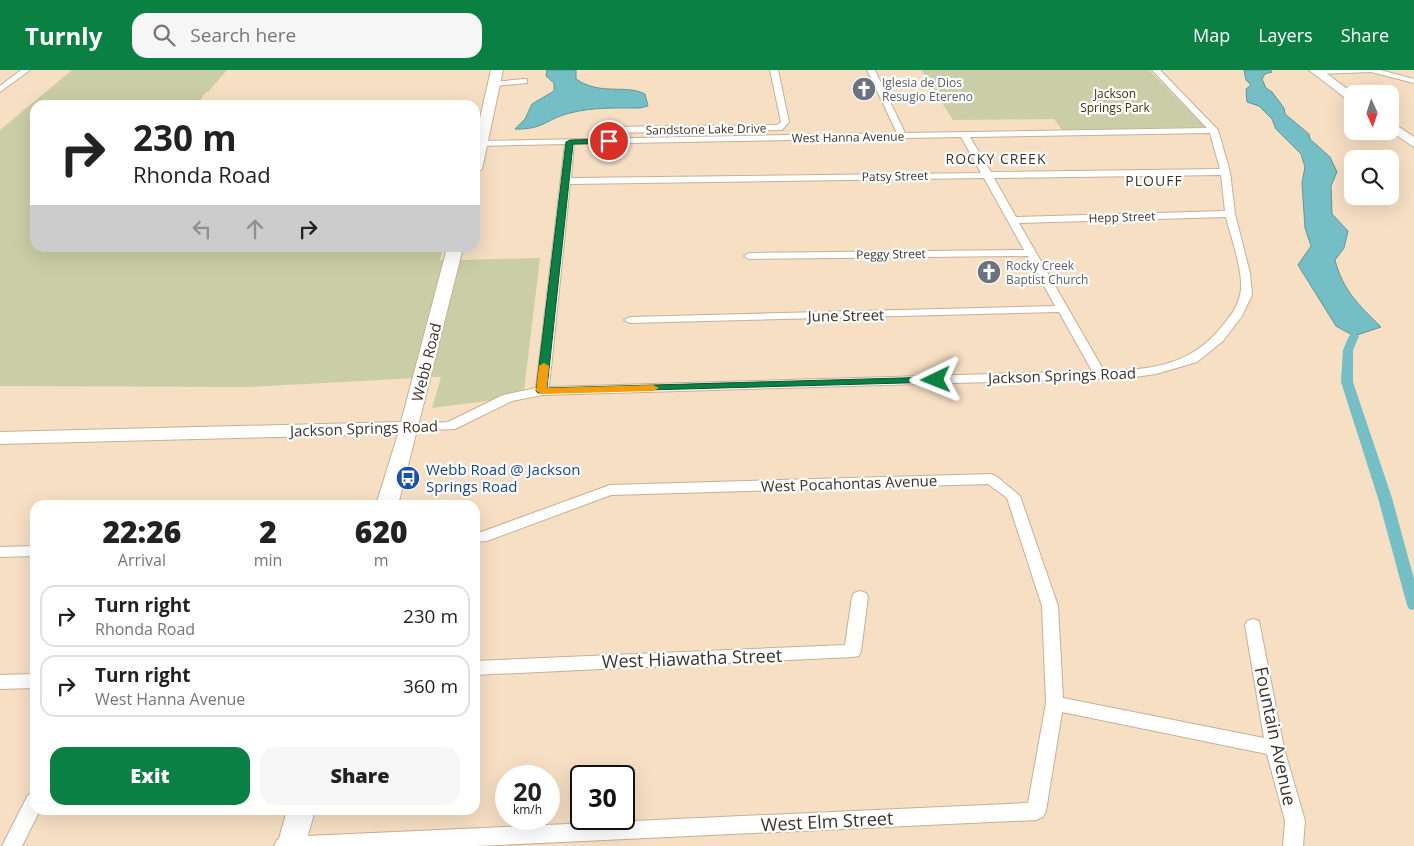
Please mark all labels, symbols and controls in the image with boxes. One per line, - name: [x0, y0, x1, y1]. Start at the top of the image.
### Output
- search box: [132, 13, 482, 58]
- text: Turnly: [25, 19, 102, 52]
- icon: search: [150, 21, 178, 49]
- text: Search here: [190, 22, 296, 48]
- text: Map: [1193, 23, 1230, 47]
- text: Layers: [1258, 23, 1313, 47]
- text: Share: [1341, 23, 1389, 47]
- place label: Iglesia de Dios Resugio Etereno: [882, 74, 973, 105]
- church icon: Iglesia de Dios Resugio Etereno: [851, 76, 877, 102]
- park label: Jackson Springs Park: [1080, 85, 1151, 116]
- north arrow: [1344, 85, 1399, 140]
- map controls: [1344, 85, 1399, 205]
- text: 230 m: [133, 114, 237, 161]
- street label: Sandstone Lake Drive: [645, 119, 767, 139]
- icon: right: [50, 120, 115, 185]
- pin: [588, 120, 630, 162]
- icon: arrive: [595, 127, 623, 155]
- street label: West Hanna Avenue: [791, 128, 905, 146]
- district label: ROCKY CREEK: [946, 149, 1046, 168]
- button: search: [1344, 150, 1399, 205]
- text: Rhonda Road: [133, 159, 271, 189]
- street label: Patsy Street: [862, 167, 928, 185]
- district label: PLOUFF: [1125, 171, 1183, 190]
- street label: Hepp Street: [1088, 207, 1156, 227]
- icon: left: [188, 215, 216, 243]
- icon: ahead: [241, 215, 269, 243]
- icon: right: [294, 215, 322, 243]
- street label: Peggy Street: [856, 245, 926, 263]
- place label: Rocky Creek Baptist Church: [1006, 257, 1088, 288]
- church icon: Rocky Creek Baptist Church: [976, 259, 1002, 285]
- street label: June Street: [806, 304, 884, 326]
- street label: Webb Road: [407, 321, 445, 403]
- position arrow: [909, 353, 961, 405]
- street label: Jackson Springs Road: [986, 362, 1136, 388]
- street label: Jackson Springs Road: [288, 415, 438, 441]
- place label: Webb Road @ Jackson Springs Road: [426, 459, 580, 496]
- bus stop icon: Webb Road @ Jackson Springs Road: [395, 465, 421, 491]
- street label: West Pocahontas Avenue: [760, 470, 938, 496]
- text: 22:26: [102, 511, 181, 552]
- text: 2: [259, 511, 277, 552]
- text: 620: [355, 511, 408, 552]
- text: Arrival: [118, 549, 166, 571]
- text: min: [254, 549, 282, 571]
- text: m: [374, 549, 389, 571]
- text: Turn right: [95, 592, 190, 618]
- icon: right: [52, 602, 80, 630]
- text: 230 m: [403, 603, 458, 629]
- text: Rhonda Road: [95, 618, 195, 640]
- street label: West Hiawatha Street: [601, 643, 783, 673]
- text: Turn right: [95, 662, 190, 688]
- street label: Fountain Avenue: [1250, 664, 1302, 808]
- icon: right: [52, 672, 80, 700]
- text: 360 m: [403, 673, 458, 699]
- text: West Hanna Avenue: [95, 688, 245, 710]
- button: Exit: [50, 747, 250, 805]
- button: Share: [260, 747, 460, 805]
- speed limit sign: 30: [570, 765, 635, 830]
- text: 20: [513, 774, 542, 808]
- text: km/h: [513, 801, 542, 818]
- street label: West Elm Street: [760, 806, 894, 836]

